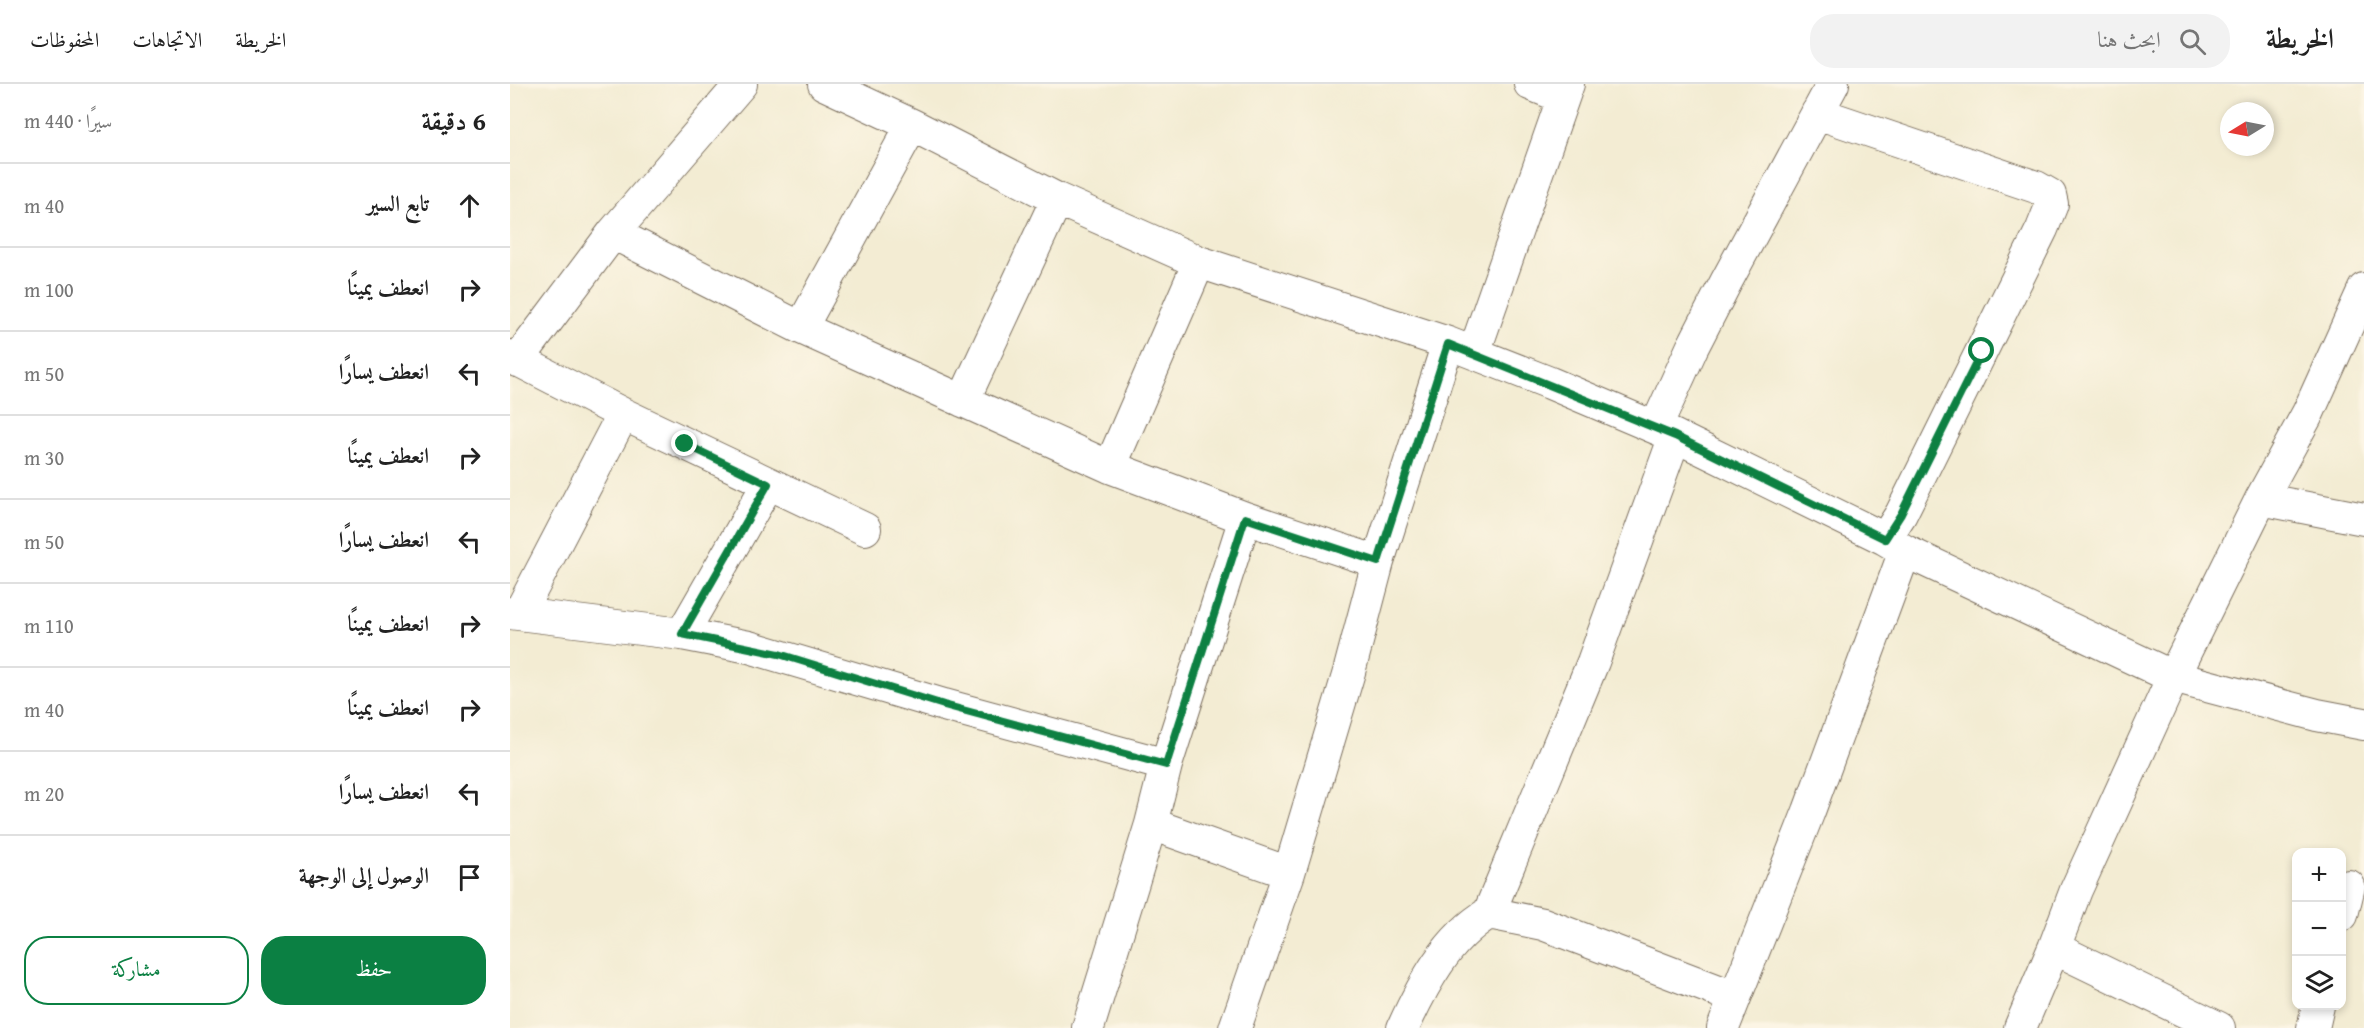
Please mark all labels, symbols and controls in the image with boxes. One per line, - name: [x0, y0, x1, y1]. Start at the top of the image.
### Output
- search box: [1810, 14, 2230, 68]
- text: الخريطة: [2266, 17, 2334, 58]
- text: ابحث هنا: [2097, 23, 2161, 55]
- text: المحفوظات: [30, 24, 99, 55]
- text: الاتجاهات: [132, 24, 202, 55]
- text: الخريطة: [235, 24, 286, 55]
- icon: search: [2176, 25, 2209, 58]
- text: 6 دقيقة: [421, 101, 486, 140]
- north arrow: [2220, 102, 2274, 156]
- text: سيرًا · 440 m: [24, 106, 112, 135]
- text: تابع السير: [367, 187, 429, 219]
- icon: ahead: [453, 189, 486, 222]
- text: 40 m: [24, 191, 64, 220]
- text: انعطف يمينًا: [348, 271, 429, 303]
- icon: right: [453, 273, 486, 306]
- text: 100 m: [24, 275, 74, 304]
- route start: [1968, 337, 1994, 363]
- text: انعطف يسارًا: [339, 355, 429, 387]
- icon: left: [453, 357, 486, 390]
- text: 50 m: [24, 359, 64, 388]
- route end: [671, 430, 697, 456]
- text: انعطف يمينًا: [348, 439, 429, 471]
- icon: right: [453, 441, 486, 474]
- text: 30 m: [24, 443, 64, 472]
- text: انعطف يسارًا: [339, 523, 429, 555]
- icon: left: [453, 525, 486, 558]
- text: 50 m: [24, 527, 64, 556]
- text: انعطف يمينًا: [348, 607, 429, 639]
- icon: right: [453, 609, 486, 642]
- text: 110 m: [24, 611, 74, 640]
- text: انعطف يمينًا: [348, 691, 429, 723]
- icon: right: [453, 693, 486, 726]
- text: 40 m: [24, 695, 64, 724]
- text: انعطف يسارًا: [339, 775, 429, 807]
- icon: left: [453, 777, 486, 810]
- text: 20 m: [24, 779, 64, 808]
- map controls: [2292, 848, 2346, 1010]
- button: +: [2292, 848, 2346, 902]
- text: الوصول إلى الوجهة: [299, 859, 429, 891]
- icon: arrive: [453, 861, 486, 894]
- button: −: [2292, 902, 2346, 956]
- button: مشاركة: [24, 936, 249, 1005]
- button: حفظ: [261, 936, 486, 1005]
- button: layers: [2292, 956, 2346, 1010]

